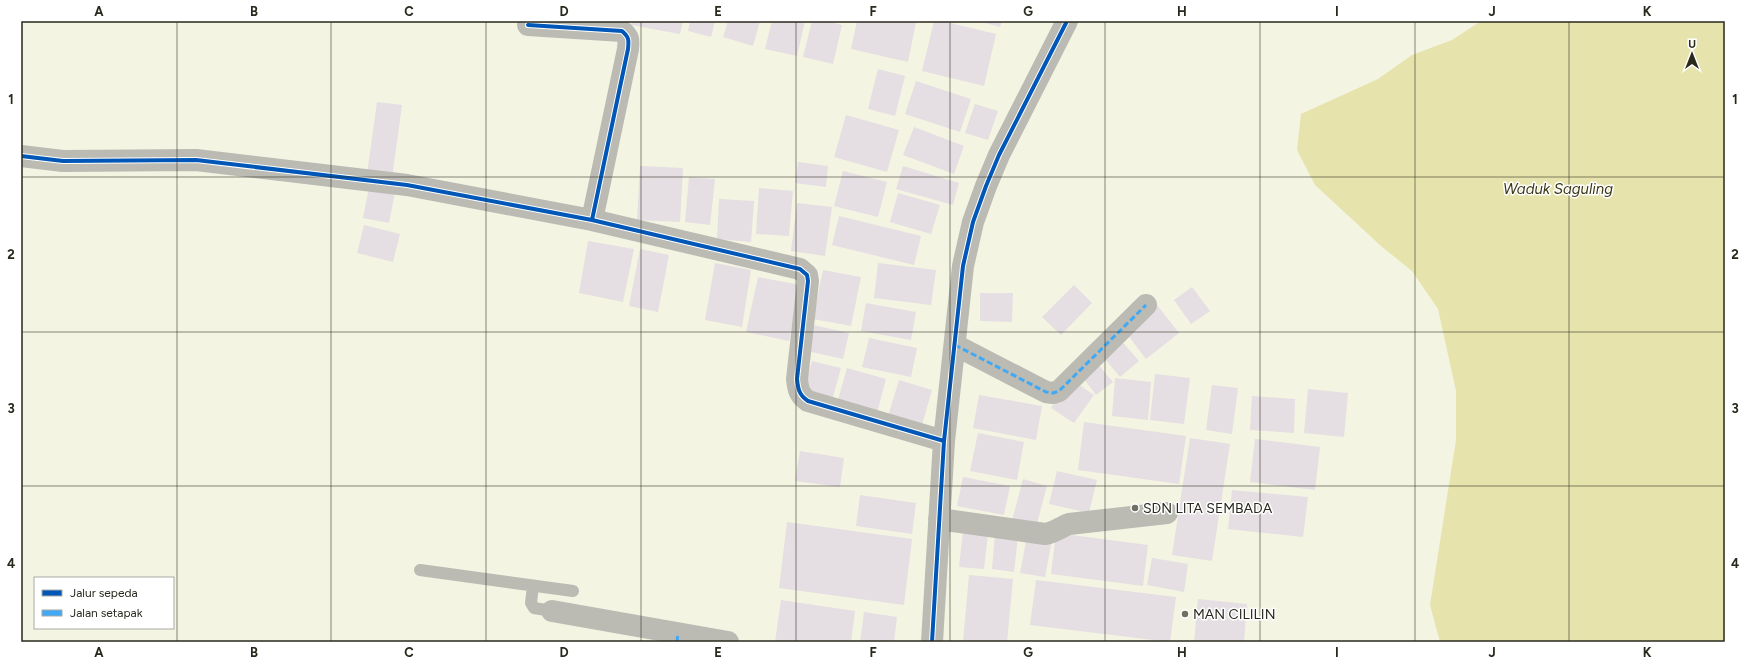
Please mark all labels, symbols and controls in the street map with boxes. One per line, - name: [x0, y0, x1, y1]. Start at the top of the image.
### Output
- text: A: [94, 4, 104, 19]
- text: B: [250, 4, 258, 19]
- text: C: [404, 4, 414, 19]
- text: D: [559, 4, 569, 19]
- text: E: [714, 4, 722, 19]
- text: F: [869, 4, 877, 19]
- text: G: [1023, 4, 1033, 19]
- text: H: [1177, 4, 1187, 19]
- text: I: [1335, 4, 1339, 19]
- text: J: [1488, 4, 1496, 19]
- text: K: [1643, 4, 1652, 19]
- north arrow: [1672, 34, 1712, 74]
- text: U: [1688, 38, 1696, 51]
- text: 1: [8, 92, 14, 107]
- text: 1: [1732, 92, 1738, 107]
- water label: Waduk Saguling: [1503, 180, 1613, 198]
- text: 2: [7, 247, 15, 262]
- text: 2: [1731, 247, 1739, 262]
- text: 3: [7, 401, 15, 416]
- text: 3: [1731, 401, 1739, 416]
- place label: SDN LITA SEMBADA: [1143, 500, 1273, 517]
- marker: SDN LITA SEMBADA: [1130, 503, 1140, 513]
- text: 4: [7, 556, 15, 571]
- text: 4: [1731, 556, 1739, 571]
- legend: [34, 577, 174, 629]
- text: Jalur sepeda: [70, 586, 138, 600]
- text: Jalan setapak: [70, 606, 143, 620]
- place label: MAN CILILIN: [1193, 606, 1276, 623]
- marker: MAN CILILIN: [1180, 609, 1190, 619]
- text: A: [94, 645, 104, 660]
- text: B: [250, 645, 258, 660]
- text: C: [404, 645, 414, 660]
- text: D: [559, 645, 569, 660]
- text: E: [714, 645, 722, 660]
- text: F: [869, 645, 877, 660]
- text: G: [1023, 645, 1033, 660]
- text: H: [1177, 645, 1187, 660]
- text: I: [1335, 645, 1339, 660]
- text: J: [1488, 645, 1496, 660]
- text: K: [1643, 645, 1652, 660]

